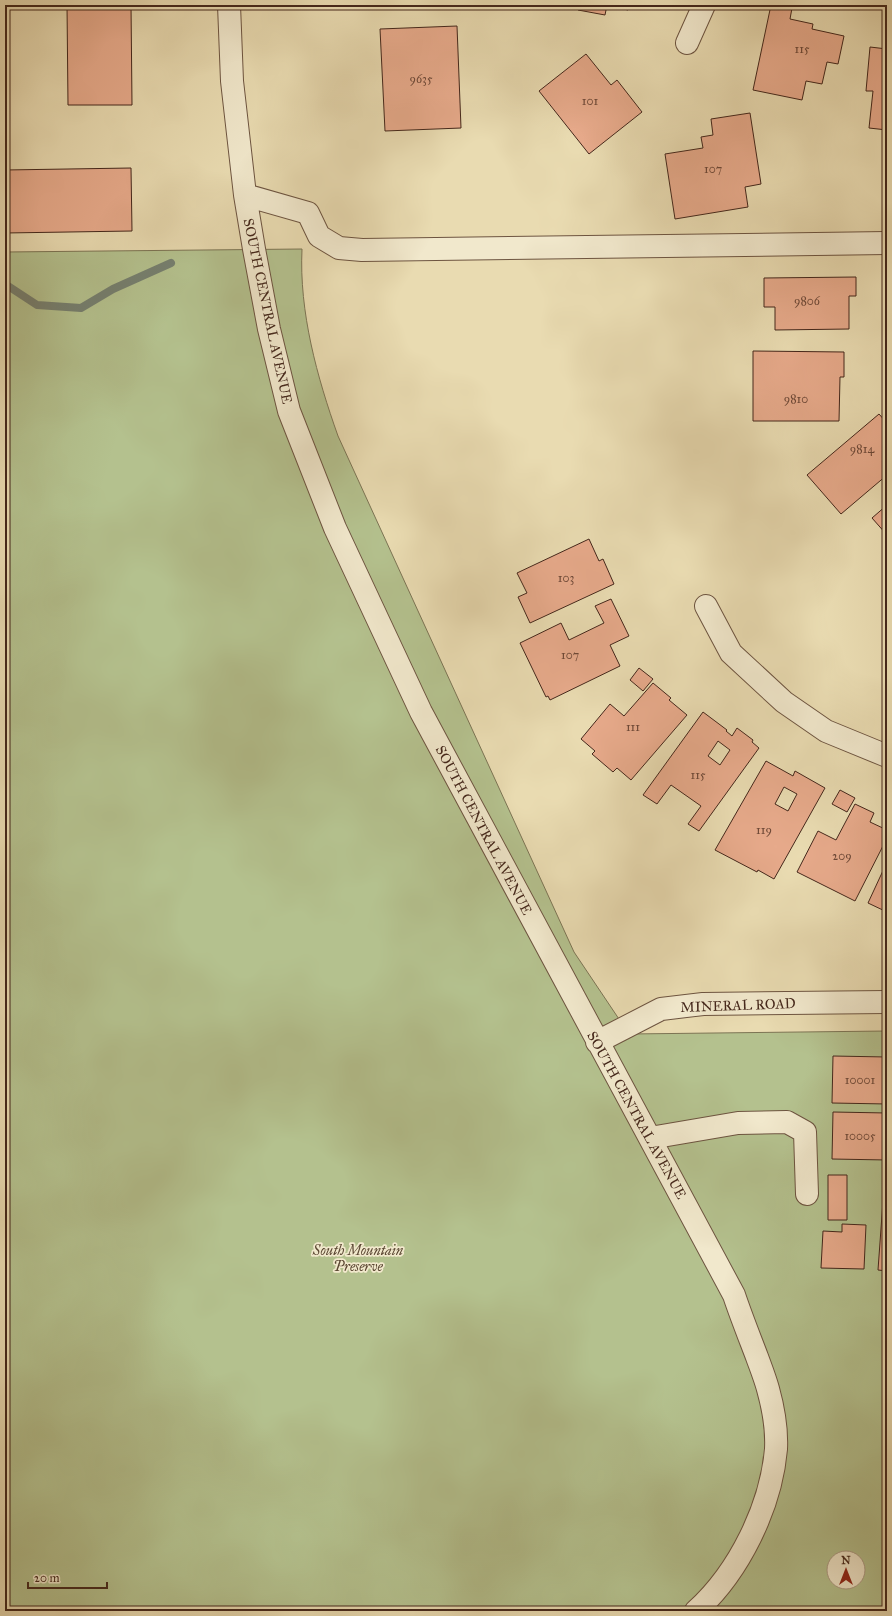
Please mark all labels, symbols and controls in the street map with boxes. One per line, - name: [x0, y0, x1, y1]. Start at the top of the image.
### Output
- house number: 115: [795, 42, 810, 56]
- house number: 9635: [410, 72, 433, 86]
- house number: 101: [582, 94, 598, 108]
- house number: 107: [704, 162, 722, 176]
- street label: SOUTH CENTRAL AVENUE: [240, 217, 295, 405]
- house number: 9806: [794, 294, 821, 308]
- house number: 9810: [784, 392, 808, 406]
- house number: 9814: [850, 442, 874, 456]
- house number: 103: [558, 571, 574, 585]
- house number: 107: [561, 648, 579, 662]
- house number: 111: [626, 720, 640, 734]
- street label: SOUTH CENTRAL AVENUE: [432, 743, 535, 918]
- house number: 115: [691, 768, 706, 782]
- house number: 119: [756, 823, 772, 837]
- house number: 209: [832, 849, 852, 863]
- street label: MINERAL ROAD: [680, 995, 796, 1016]
- street label: SOUTH CENTRAL AVENUE: [583, 1028, 690, 1202]
- house number: 10001: [845, 1073, 875, 1087]
- house number: 10005: [844, 1129, 876, 1143]
- park label: South Mountain Preserve: [312, 1242, 404, 1275]
- north arrow: [826, 1550, 866, 1590]
- text: N: [841, 1554, 851, 1567]
- scale bar: [28, 1564, 107, 1590]
- text: 20 m: [34, 1571, 60, 1585]

